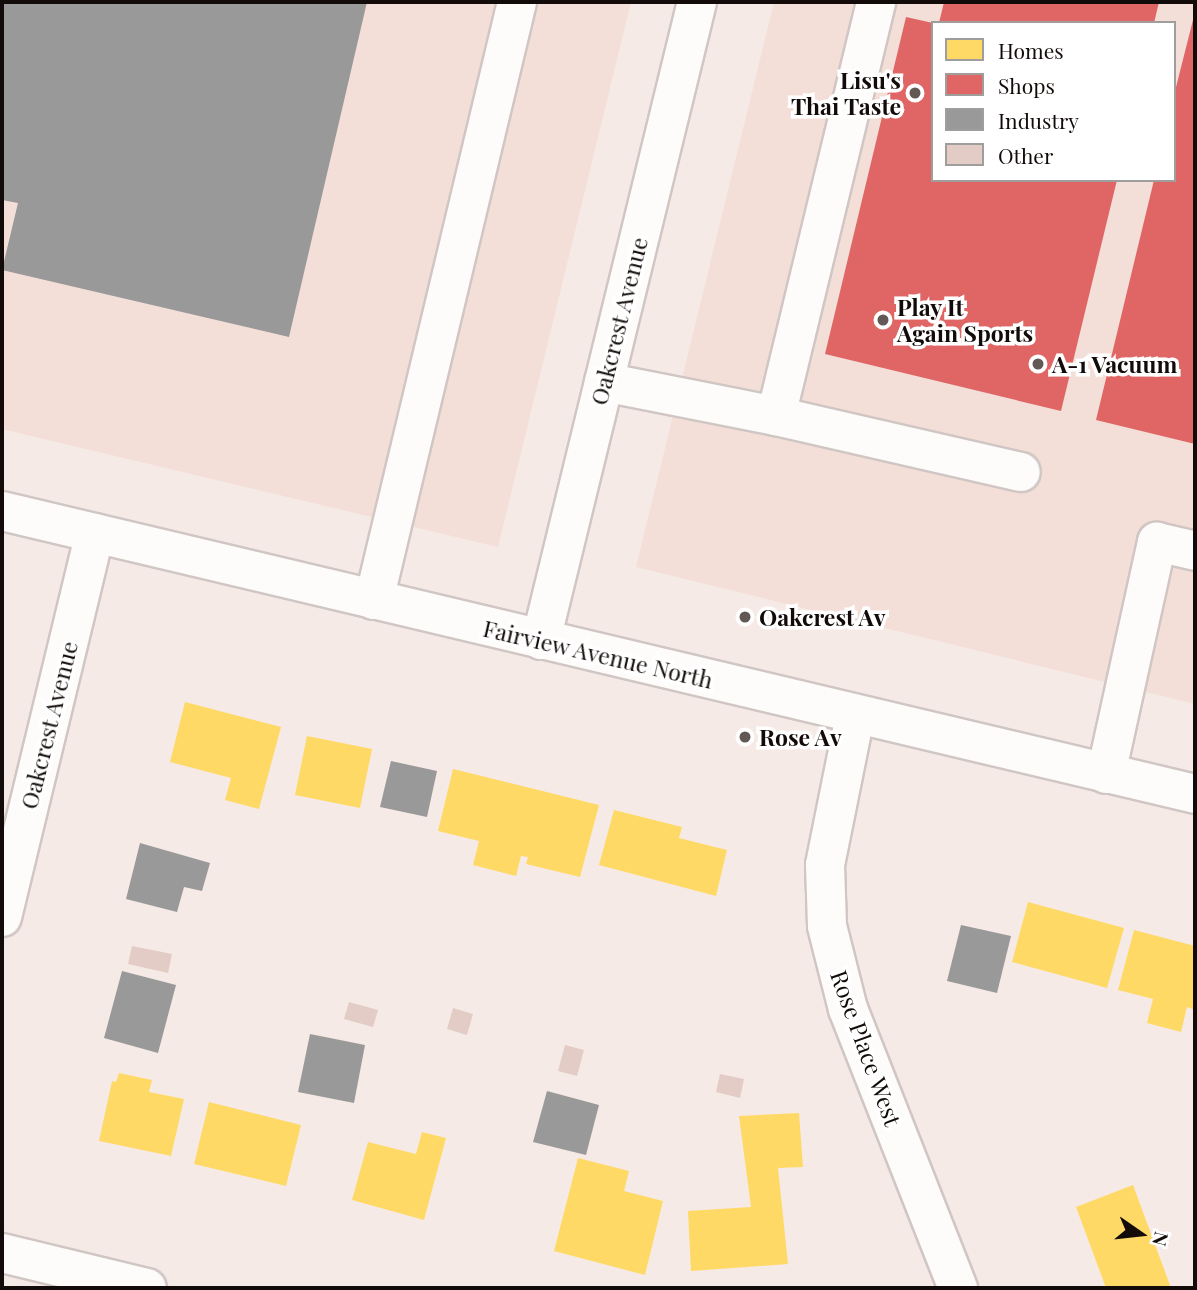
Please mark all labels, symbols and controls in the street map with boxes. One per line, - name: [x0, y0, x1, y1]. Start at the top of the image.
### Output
- legend: [931, 21, 1176, 182]
- text: Homes: [998, 36, 1064, 64]
- place label: Lisu's Thai Taste: [790, 66, 901, 120]
- text: Shops: [998, 71, 1055, 99]
- marker: Lisu's Thai Taste: [907, 85, 923, 101]
- text: Industry: [998, 106, 1079, 134]
- text: Other: [998, 141, 1053, 169]
- street label: Oakcrest Avenue: [585, 234, 653, 408]
- place label: Play It Again Sports: [897, 293, 1033, 347]
- marker: Play It Again Sports: [875, 312, 891, 328]
- place label: A-1 Vacuum: [1052, 350, 1178, 378]
- marker: A-1 Vacuum: [1030, 356, 1046, 372]
- place label: Oakcrest Av: [759, 603, 887, 631]
- marker: Oakcrest Av: [737, 609, 753, 625]
- street label: Fairview Avenue North: [480, 614, 716, 694]
- street label: Oakcrest Avenue: [15, 638, 83, 812]
- place label: Rose Av: [759, 723, 843, 751]
- marker: Rose Av: [737, 729, 753, 745]
- street label: Rose Place West: [825, 966, 907, 1130]
- north arrow: [1106, 1199, 1176, 1269]
- text: N: [1147, 1229, 1176, 1249]

